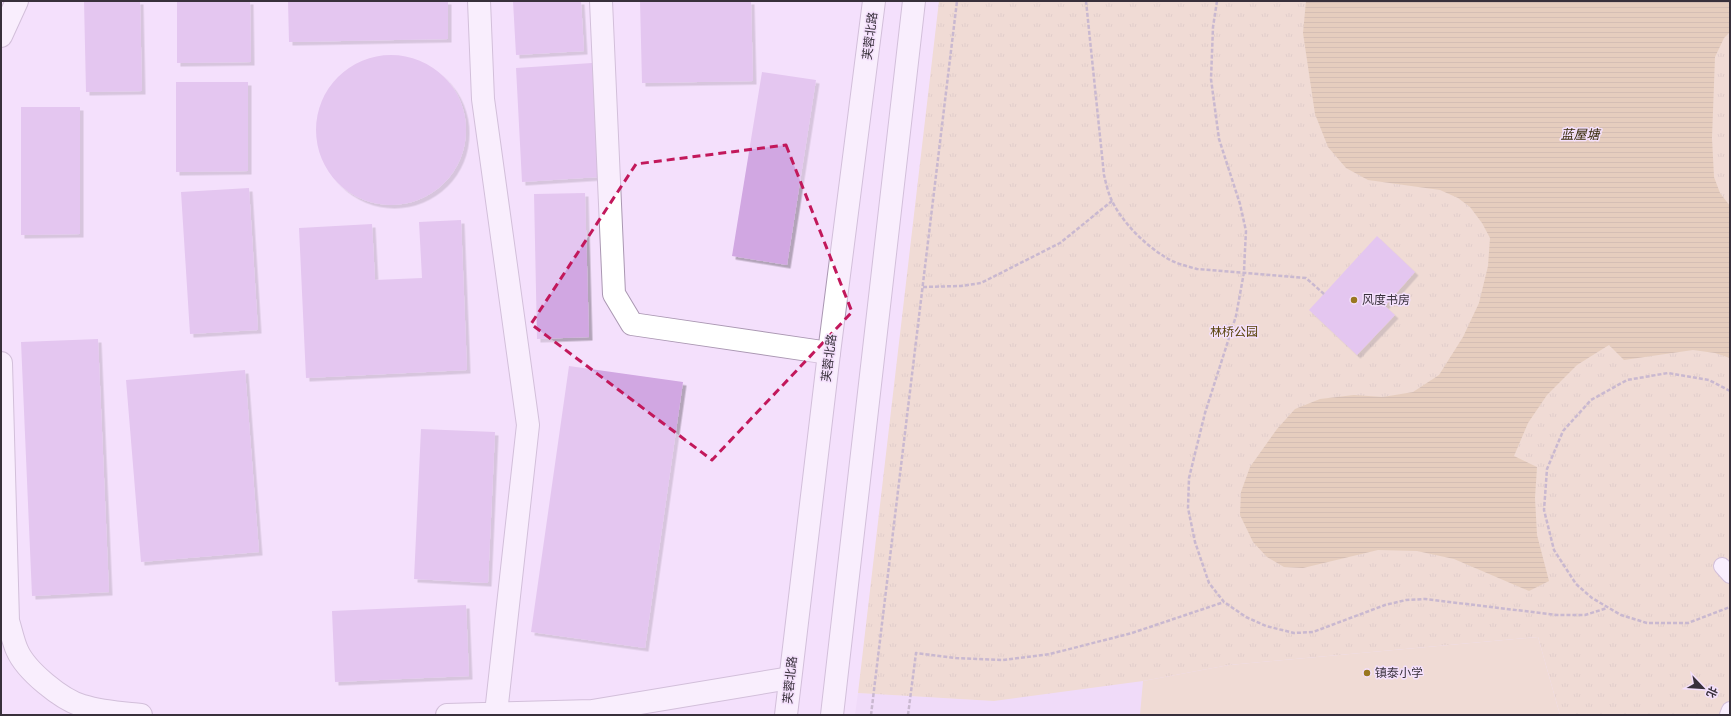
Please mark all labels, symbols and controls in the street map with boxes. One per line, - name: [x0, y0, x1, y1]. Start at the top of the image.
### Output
- street label: 芙蓉北路: [860, 11, 880, 61]
- water label: 蓝屋塘: [1560, 127, 1601, 142]
- place label: 风度书房: [1362, 293, 1410, 307]
- marker: 风度书房: [1349, 295, 1359, 305]
- park label: 林桥公园: [1210, 325, 1258, 339]
- street label: 芙蓉北路: [819, 333, 839, 383]
- street label: 芙蓉北路: [781, 655, 799, 705]
- place label: 镇泰小学: [1375, 666, 1423, 680]
- marker: 镇泰小学: [1362, 668, 1372, 678]
- north arrow: [1683, 668, 1723, 708]
- text: 北: [1703, 684, 1720, 700]

